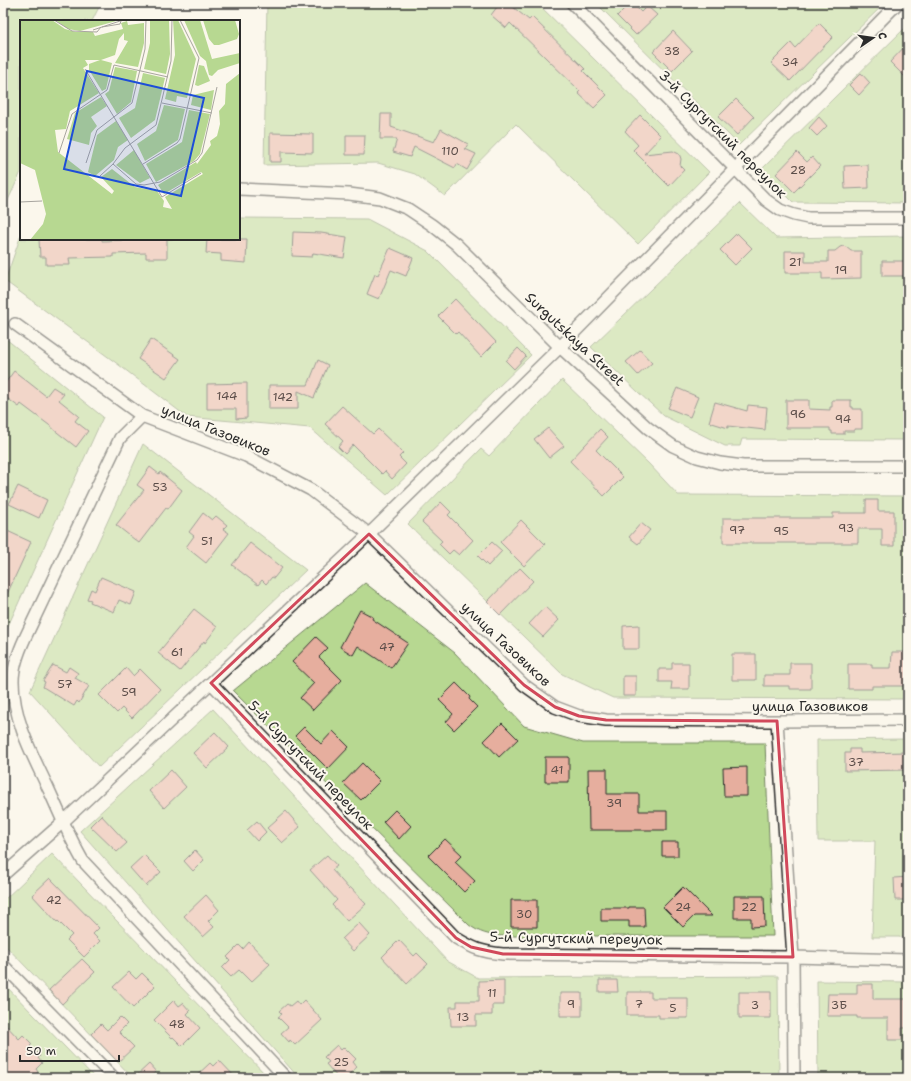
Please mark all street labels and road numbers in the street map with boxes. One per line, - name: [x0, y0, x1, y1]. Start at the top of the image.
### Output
- street label: 3-й Сургутский переулок: [655, 66, 791, 202]
- street label: Surgutskaya Street: [522, 288, 628, 390]
- street label: улица Газовиков: [159, 400, 273, 460]
- street label: улица Газовиков: [457, 598, 555, 690]
- street label: 5-й Сургутский переулок: [244, 697, 378, 834]
- street label: улица Газовиков: [752, 697, 868, 715]
- street label: 5-й Сургутский переулок: [489, 927, 663, 949]

